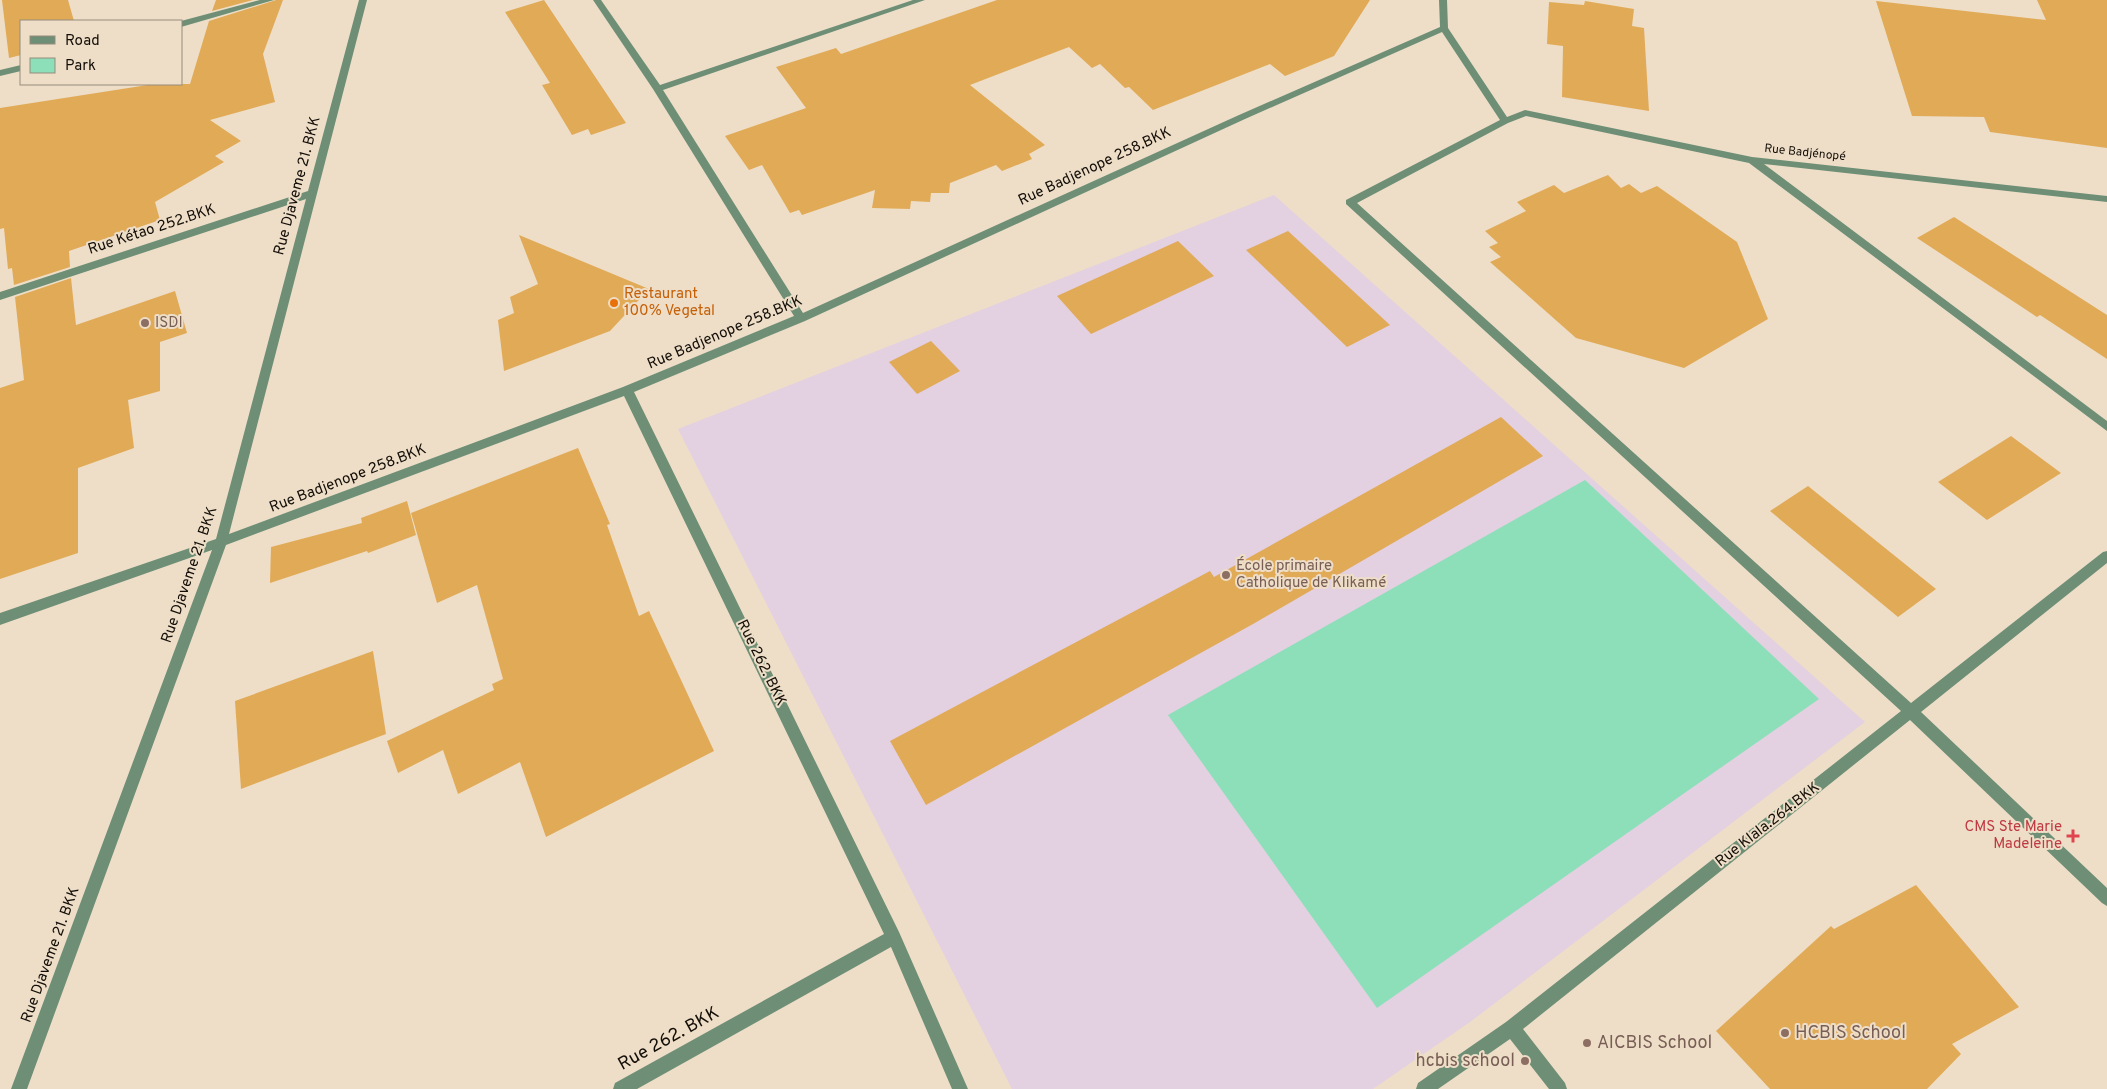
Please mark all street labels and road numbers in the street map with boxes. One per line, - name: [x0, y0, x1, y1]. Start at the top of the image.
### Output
- street label: Rue Djaveme 21. BKK: [270, 114, 326, 258]
- street label: Rue Badjenope 258.BKK: [1016, 123, 1175, 211]
- street label: Rue Badjénopé: [1763, 141, 1847, 165]
- street label: Rue Kétao 252.BKK: [86, 200, 218, 260]
- street label: Rue Badjenope 258.BKK: [645, 292, 805, 374]
- street label: Rue Badjenope 258.BKK: [267, 440, 429, 518]
- street label: Rue Djaveme 21. BKK: [158, 504, 222, 646]
- street label: Rue 262. BKK: [732, 617, 790, 709]
- street label: Rue Klala.264.BKK: [1712, 778, 1824, 872]
- street label: Rue Djaveme 21. BKK: [18, 884, 84, 1025]
- street label: Rue 262. BKK: [614, 1002, 724, 1076]

